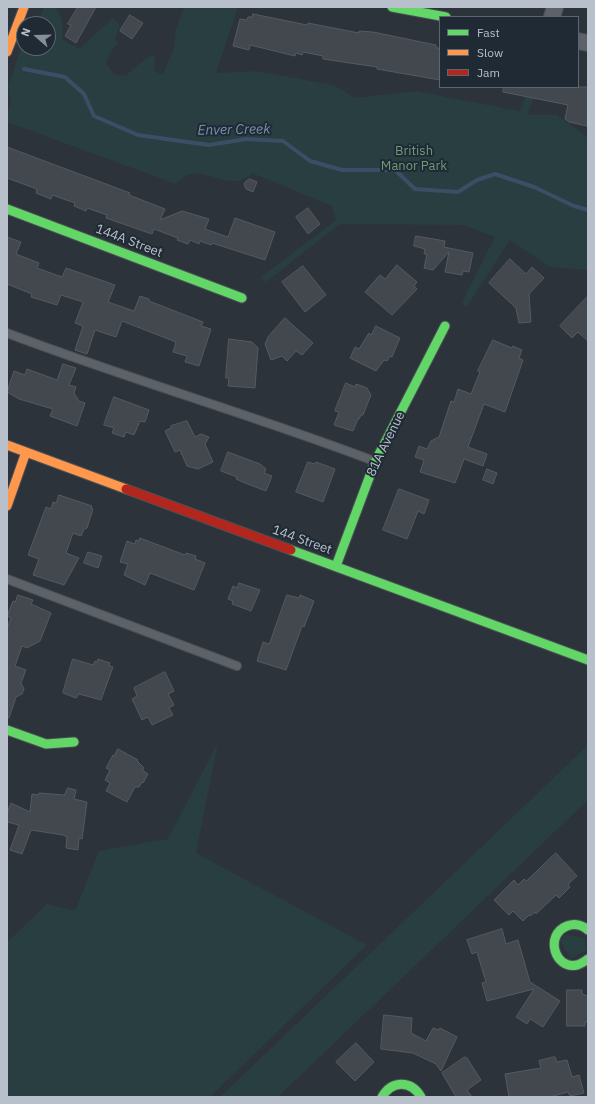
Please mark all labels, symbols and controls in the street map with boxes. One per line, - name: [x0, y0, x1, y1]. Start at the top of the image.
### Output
- north arrow: [16, 16, 56, 56]
- legend: [439, 16, 579, 88]
- text: Fast: [477, 25, 500, 40]
- text: N: [18, 26, 34, 38]
- text: Slow: [477, 45, 503, 60]
- text: Jam: [477, 65, 500, 80]
- water label: Enver Creek: [197, 121, 271, 139]
- park label: British Manor Park: [381, 143, 447, 174]
- street label: 144A Street: [93, 221, 165, 261]
- street label: 81A Avenue: [364, 409, 408, 479]
- street label: 144 Street: [270, 522, 334, 558]

